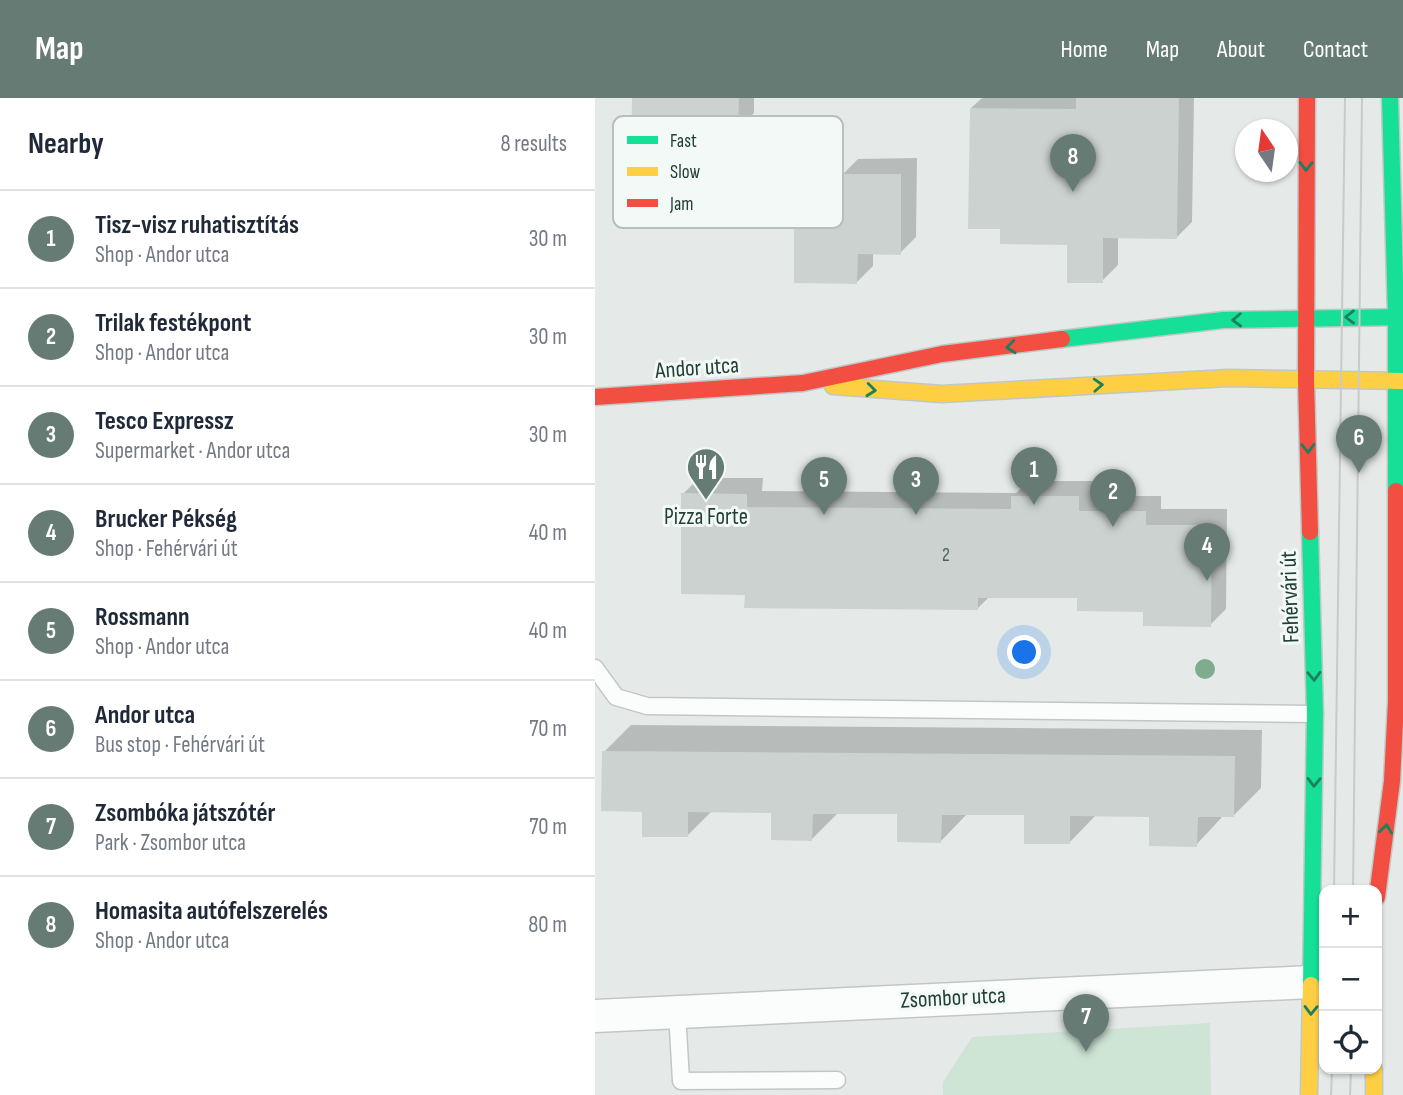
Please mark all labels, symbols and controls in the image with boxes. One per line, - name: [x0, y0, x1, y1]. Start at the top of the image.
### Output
- text: Map: [35, 29, 84, 69]
- text: Home: [1060, 35, 1108, 64]
- text: Map: [1146, 35, 1179, 64]
- text: About: [1217, 35, 1265, 64]
- text: Contact: [1303, 35, 1368, 64]
- legend: [613, 116, 843, 228]
- north arrow: [1235, 119, 1298, 182]
- text: Nearby: [28, 126, 104, 162]
- text: 8 results: [501, 130, 567, 158]
- text: Fast: [670, 130, 697, 153]
- pin: 8: [1050, 134, 1096, 192]
- text: Slow: [670, 161, 700, 184]
- one-way arrow: [1298, 161, 1313, 172]
- text: Jam: [669, 193, 693, 216]
- text: Tisz-visz ruhatisztítás: [95, 210, 299, 241]
- text: 1: [46, 225, 56, 253]
- text: 30 m: [529, 225, 567, 253]
- text: Shop · Andor utca: [95, 241, 229, 269]
- text: Trilak festékpont: [95, 308, 251, 339]
- one-way arrow: [1345, 309, 1355, 325]
- one-way arrow: [1231, 312, 1242, 327]
- text: 2: [46, 323, 56, 351]
- text: 30 m: [529, 323, 567, 351]
- text: Shop · Andor utca: [95, 339, 229, 367]
- one-way arrow: [1005, 339, 1017, 354]
- street label: Andor utca: [653, 351, 740, 385]
- one-way arrow: [1093, 378, 1104, 393]
- one-way arrow: [865, 382, 877, 397]
- text: Tesco Expressz: [95, 406, 234, 437]
- pin: 6: [1336, 415, 1382, 473]
- text: 3: [46, 421, 56, 449]
- text: 30 m: [529, 421, 567, 449]
- text: Supermarket · Andor utca: [95, 437, 290, 465]
- one-way arrow: [1300, 443, 1316, 454]
- restaurant icon: Pizza Forte: [685, 446, 727, 501]
- pin: 1: [1011, 447, 1057, 505]
- pin: 5: [801, 457, 847, 515]
- pin: 3: [893, 457, 939, 515]
- pin: 2: [1090, 469, 1136, 527]
- place label: Pizza Forte: [664, 503, 748, 531]
- text: Brucker Pékség: [95, 504, 237, 535]
- text: 4: [46, 519, 56, 547]
- text: 40 m: [529, 519, 567, 547]
- pin: 4: [1184, 523, 1230, 581]
- text: Shop · Fehérvári út: [95, 535, 238, 563]
- house number: 2: [942, 544, 950, 567]
- street label: Fehérvári út: [1274, 550, 1306, 643]
- text: Rossmann: [95, 602, 190, 633]
- text: 5: [46, 617, 56, 645]
- text: 40 m: [529, 617, 567, 645]
- text: Shop · Andor utca: [95, 633, 229, 661]
- your location: [1007, 635, 1041, 669]
- one-way arrow: [1307, 670, 1322, 681]
- text: Andor utca: [95, 700, 195, 731]
- text: 6: [46, 715, 56, 743]
- text: 70 m: [529, 715, 567, 743]
- text: Bus stop · Fehérvári út: [95, 731, 265, 759]
- one-way arrow: [1306, 777, 1322, 788]
- text: Zsombóka játszótér: [95, 798, 276, 829]
- text: 7: [46, 813, 56, 841]
- text: 70 m: [529, 813, 567, 841]
- one-way arrow: [1378, 824, 1393, 835]
- text: Park · Zsombor utca: [95, 829, 246, 857]
- map controls: [1319, 885, 1382, 1074]
- button: +: [1319, 885, 1382, 948]
- text: Homasita autófelszerelés: [95, 896, 328, 927]
- text: 8: [46, 911, 56, 939]
- text: 80 m: [528, 911, 567, 939]
- text: Shop · Andor utca: [95, 927, 229, 955]
- button: −: [1319, 948, 1382, 1011]
- street label: Zsombor utca: [900, 981, 1006, 1015]
- pin: 7: [1063, 994, 1109, 1052]
- one-way arrow: [1303, 1004, 1318, 1015]
- button: locate: [1319, 1011, 1382, 1074]

